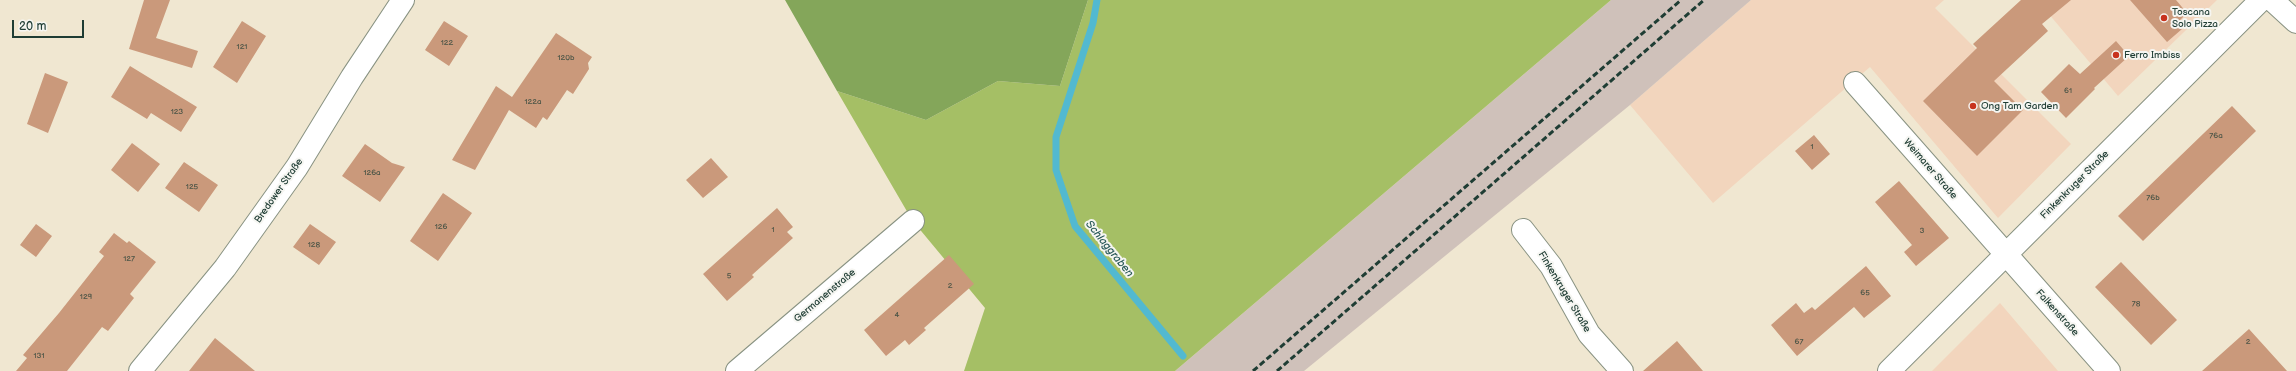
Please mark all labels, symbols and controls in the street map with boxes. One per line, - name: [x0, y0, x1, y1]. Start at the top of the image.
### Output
- place label: Toscana Solo Pizza: [2172, 6, 2218, 30]
- scale bar: [14, 12, 86, 38]
- marker: Toscana Solo Pizza: [2159, 13, 2169, 23]
- text: 20 m: [19, 19, 46, 34]
- house number: 122: [441, 38, 453, 48]
- house number: 121: [237, 42, 247, 52]
- place label: Ferro Imbiss: [2124, 49, 2180, 61]
- marker: Ferro Imbiss: [2111, 50, 2121, 60]
- house number: 120b: [557, 53, 575, 63]
- house number: 61: [2064, 86, 2072, 96]
- house number: 122a: [524, 97, 542, 107]
- place label: Ong Tam Garden: [1981, 100, 2058, 112]
- marker: Ong Tam Garden: [1968, 101, 1978, 111]
- house number: 123: [171, 107, 183, 117]
- house number: 76a: [2209, 131, 2223, 141]
- street label: Weimarer Straße: [1901, 136, 1959, 202]
- house number: 1: [1810, 142, 1814, 152]
- street label: Finkenkruger Straße: [2038, 148, 2112, 222]
- street label: Bredower Straße: [252, 156, 306, 226]
- house number: 126a: [363, 168, 381, 178]
- house number: 125: [186, 182, 198, 192]
- house number: 76b: [2146, 193, 2160, 203]
- water label: Schlaggraben: [1082, 218, 1136, 280]
- house number: 126: [435, 222, 447, 232]
- house number: 1: [771, 225, 775, 235]
- house number: 3: [1920, 226, 1924, 236]
- house number: 128: [308, 240, 320, 250]
- street label: Finkenkruger Straße: [1535, 249, 1593, 335]
- house number: 127: [123, 254, 135, 264]
- street label: Germanenstraße: [792, 267, 858, 325]
- house number: 5: [727, 271, 731, 281]
- house number: 2: [948, 281, 952, 291]
- street label: Falkenstraße: [2033, 287, 2081, 339]
- house number: 65: [1860, 288, 1870, 298]
- house number: 129: [80, 292, 92, 302]
- house number: 78: [2132, 299, 2140, 309]
- house number: 4: [895, 310, 899, 320]
- house number: 67: [1795, 337, 1803, 347]
- house number: 2: [2246, 337, 2250, 347]
- house number: 131: [33, 351, 45, 361]

